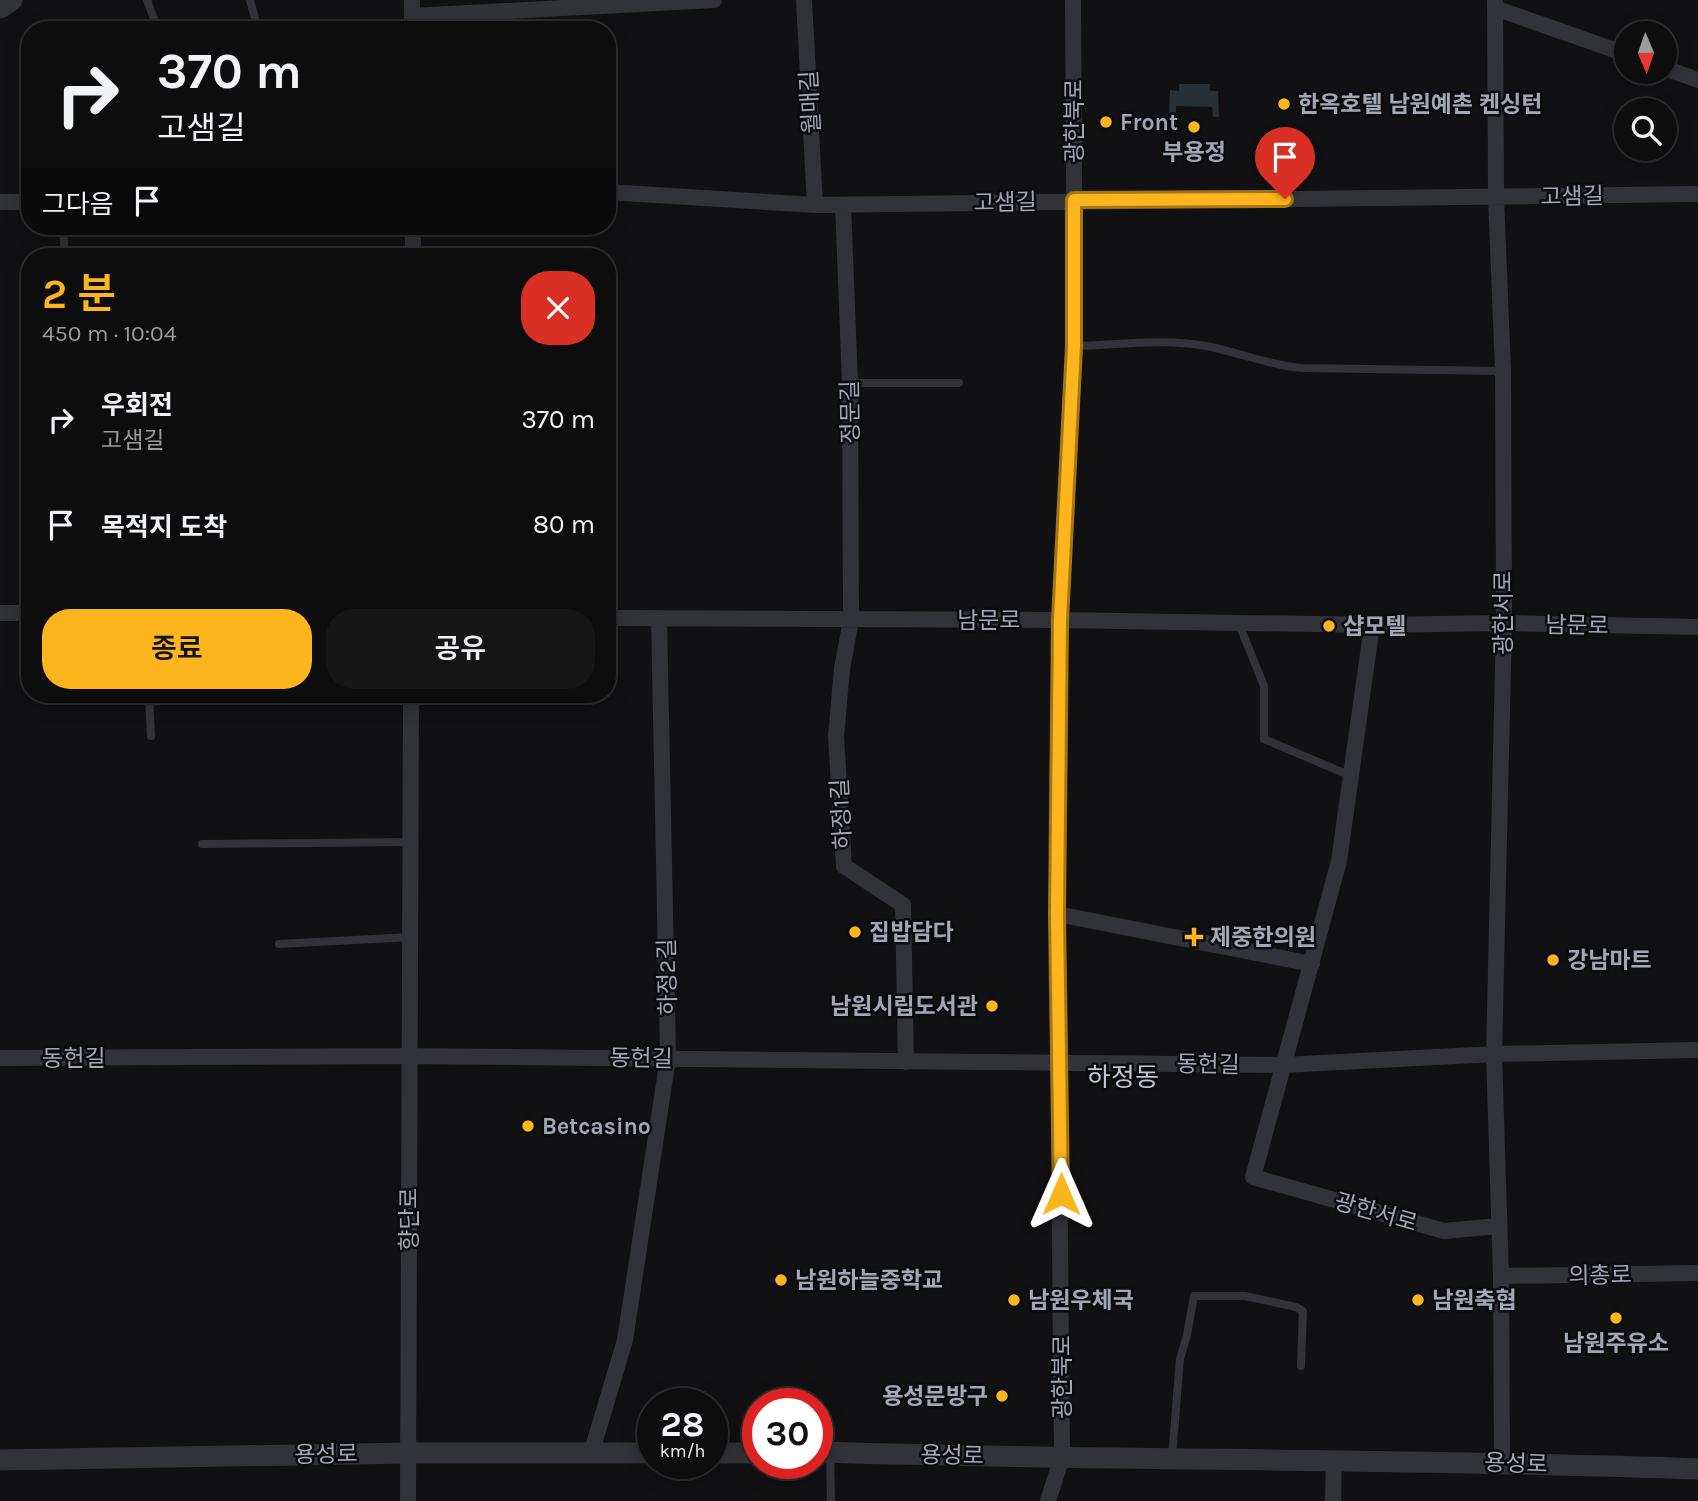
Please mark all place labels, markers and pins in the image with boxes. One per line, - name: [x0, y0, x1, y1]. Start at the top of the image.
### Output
- place label: 한옥호텔 남원예촌 켄싱턴: [1298, 91, 1542, 118]
- marker: 한옥호텔 남원예촌 켄싱턴: [1276, 96, 1292, 112]
- place label: Front: [1120, 109, 1178, 136]
- marker: Front: [1098, 114, 1114, 130]
- marker: 부용정: [1186, 119, 1202, 135]
- pin: [1255, 127, 1315, 199]
- place label: 부용정: [1162, 139, 1226, 166]
- place label: 샵모텔: [1343, 613, 1406, 640]
- marker: 샵모텔: [1321, 618, 1337, 634]
- place label: 집밥담다: [869, 919, 954, 946]
- marker: 집밥담다: [847, 924, 863, 940]
- place label: 제중한의원: [1210, 924, 1316, 951]
- marker: 제중한의원: [1184, 927, 1204, 947]
- place label: 강남마트: [1567, 947, 1652, 974]
- marker: 강남마트: [1545, 952, 1561, 968]
- place label: 남원시립도서관: [830, 993, 978, 1020]
- marker: 남원시립도서관: [984, 998, 1000, 1014]
- place label: Betcasino: [542, 1113, 651, 1140]
- marker: Betcasino: [520, 1118, 536, 1134]
- place label: 남원하늘중학교: [795, 1267, 943, 1294]
- marker: 남원하늘중학교: [773, 1272, 789, 1288]
- place label: 남원우체국: [1028, 1287, 1134, 1314]
- place label: 남원축협: [1432, 1287, 1517, 1314]
- marker: 남원우체국: [1006, 1292, 1022, 1308]
- marker: 남원축협: [1410, 1292, 1426, 1308]
- marker: 남원주유소: [1608, 1310, 1624, 1326]
- place label: 남원주유소: [1563, 1330, 1669, 1357]
- place label: 용성문방구: [882, 1383, 988, 1410]
- marker: 용성문방구: [994, 1388, 1010, 1404]

